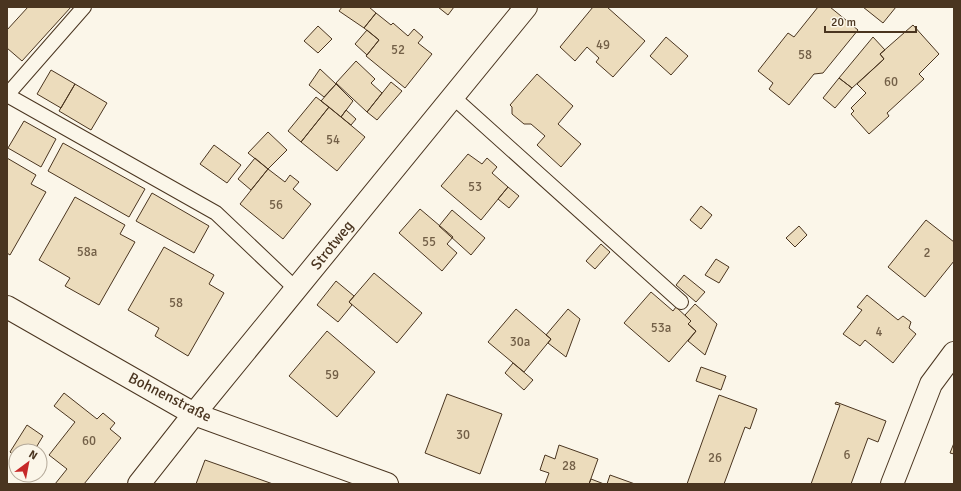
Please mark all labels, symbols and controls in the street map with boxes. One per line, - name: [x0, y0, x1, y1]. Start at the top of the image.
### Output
- scale bar: [825, 8, 916, 34]
- text: 20 m: [831, 15, 856, 30]
- house number: 49: [596, 37, 610, 53]
- house number: 52: [391, 42, 405, 58]
- house number: 58: [798, 47, 812, 63]
- house number: 60: [884, 74, 898, 90]
- house number: 54: [326, 132, 340, 148]
- house number: 53: [468, 179, 482, 195]
- house number: 56: [269, 197, 283, 213]
- street label: Strotweg: [307, 217, 357, 273]
- house number: 55: [422, 234, 436, 250]
- house number: 58a: [77, 244, 97, 260]
- house number: 2: [923, 245, 931, 261]
- house number: 58: [169, 295, 183, 311]
- house number: 53a: [651, 320, 671, 336]
- house number: 4: [875, 324, 883, 340]
- house number: 30a: [510, 334, 530, 350]
- house number: 59: [325, 367, 339, 383]
- street label: Bohnenstraße: [126, 368, 214, 426]
- house number: 30: [456, 427, 470, 443]
- house number: 60: [82, 433, 96, 449]
- north arrow: [8, 443, 48, 483]
- text: N: [26, 447, 40, 462]
- house number: 6: [843, 447, 851, 463]
- house number: 26: [708, 450, 722, 466]
- house number: 28: [562, 458, 576, 474]

